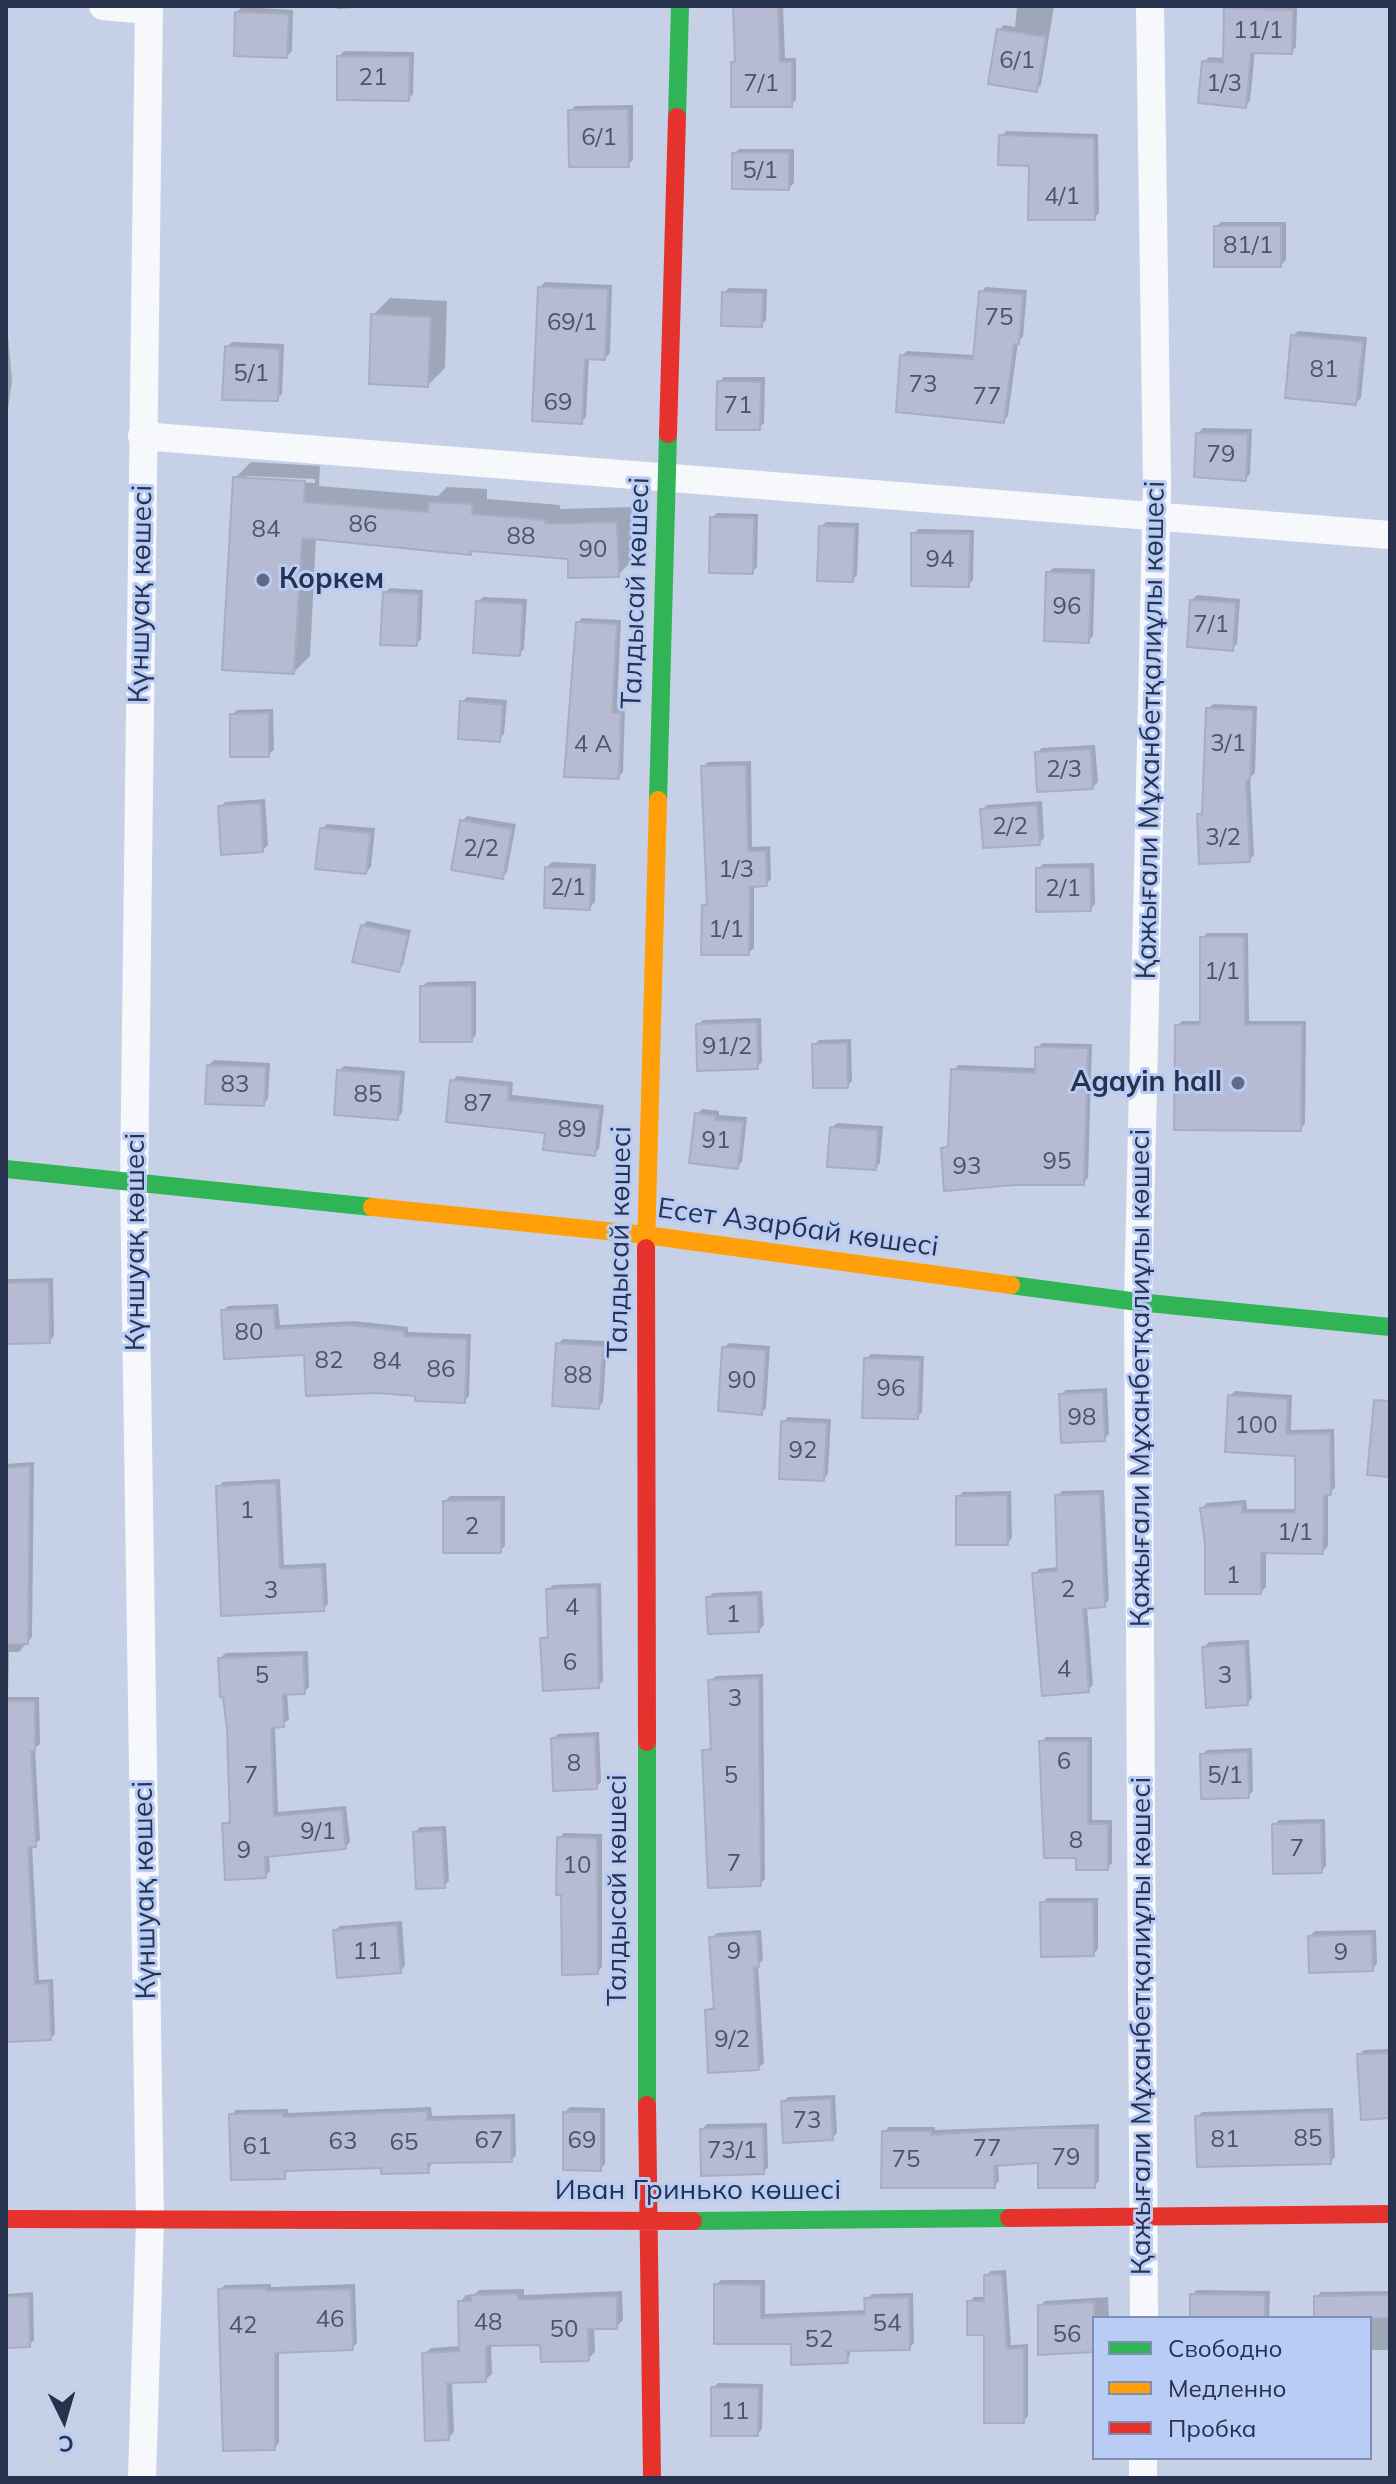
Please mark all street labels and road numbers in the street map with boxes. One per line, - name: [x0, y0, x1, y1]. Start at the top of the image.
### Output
- street label: Талдысай көшесі: [615, 476, 657, 710]
- street label: Қажығали Мұханбетқалиұлы көшесі: [1130, 480, 1172, 980]
- street label: Күншуақ көшесі: [122, 484, 160, 704]
- street label: Талдысай көшесі: [601, 1126, 639, 1358]
- street label: Қажығали Мұханбетқалиұлы көшесі: [1124, 1129, 1158, 1627]
- street label: Күншуақ көшесі: [119, 1133, 153, 1351]
- street label: Есет Азарбай көшесі: [655, 1192, 941, 1264]
- street label: Талдысай көшесі: [601, 1774, 635, 2006]
- street label: Қажығали Мұханбетқалиұлы көшесі: [1125, 1777, 1159, 2275]
- street label: Күншуақ көшесі: [126, 1780, 164, 2000]
- street label: Иван Гринько көшесі: [555, 2174, 841, 2208]

